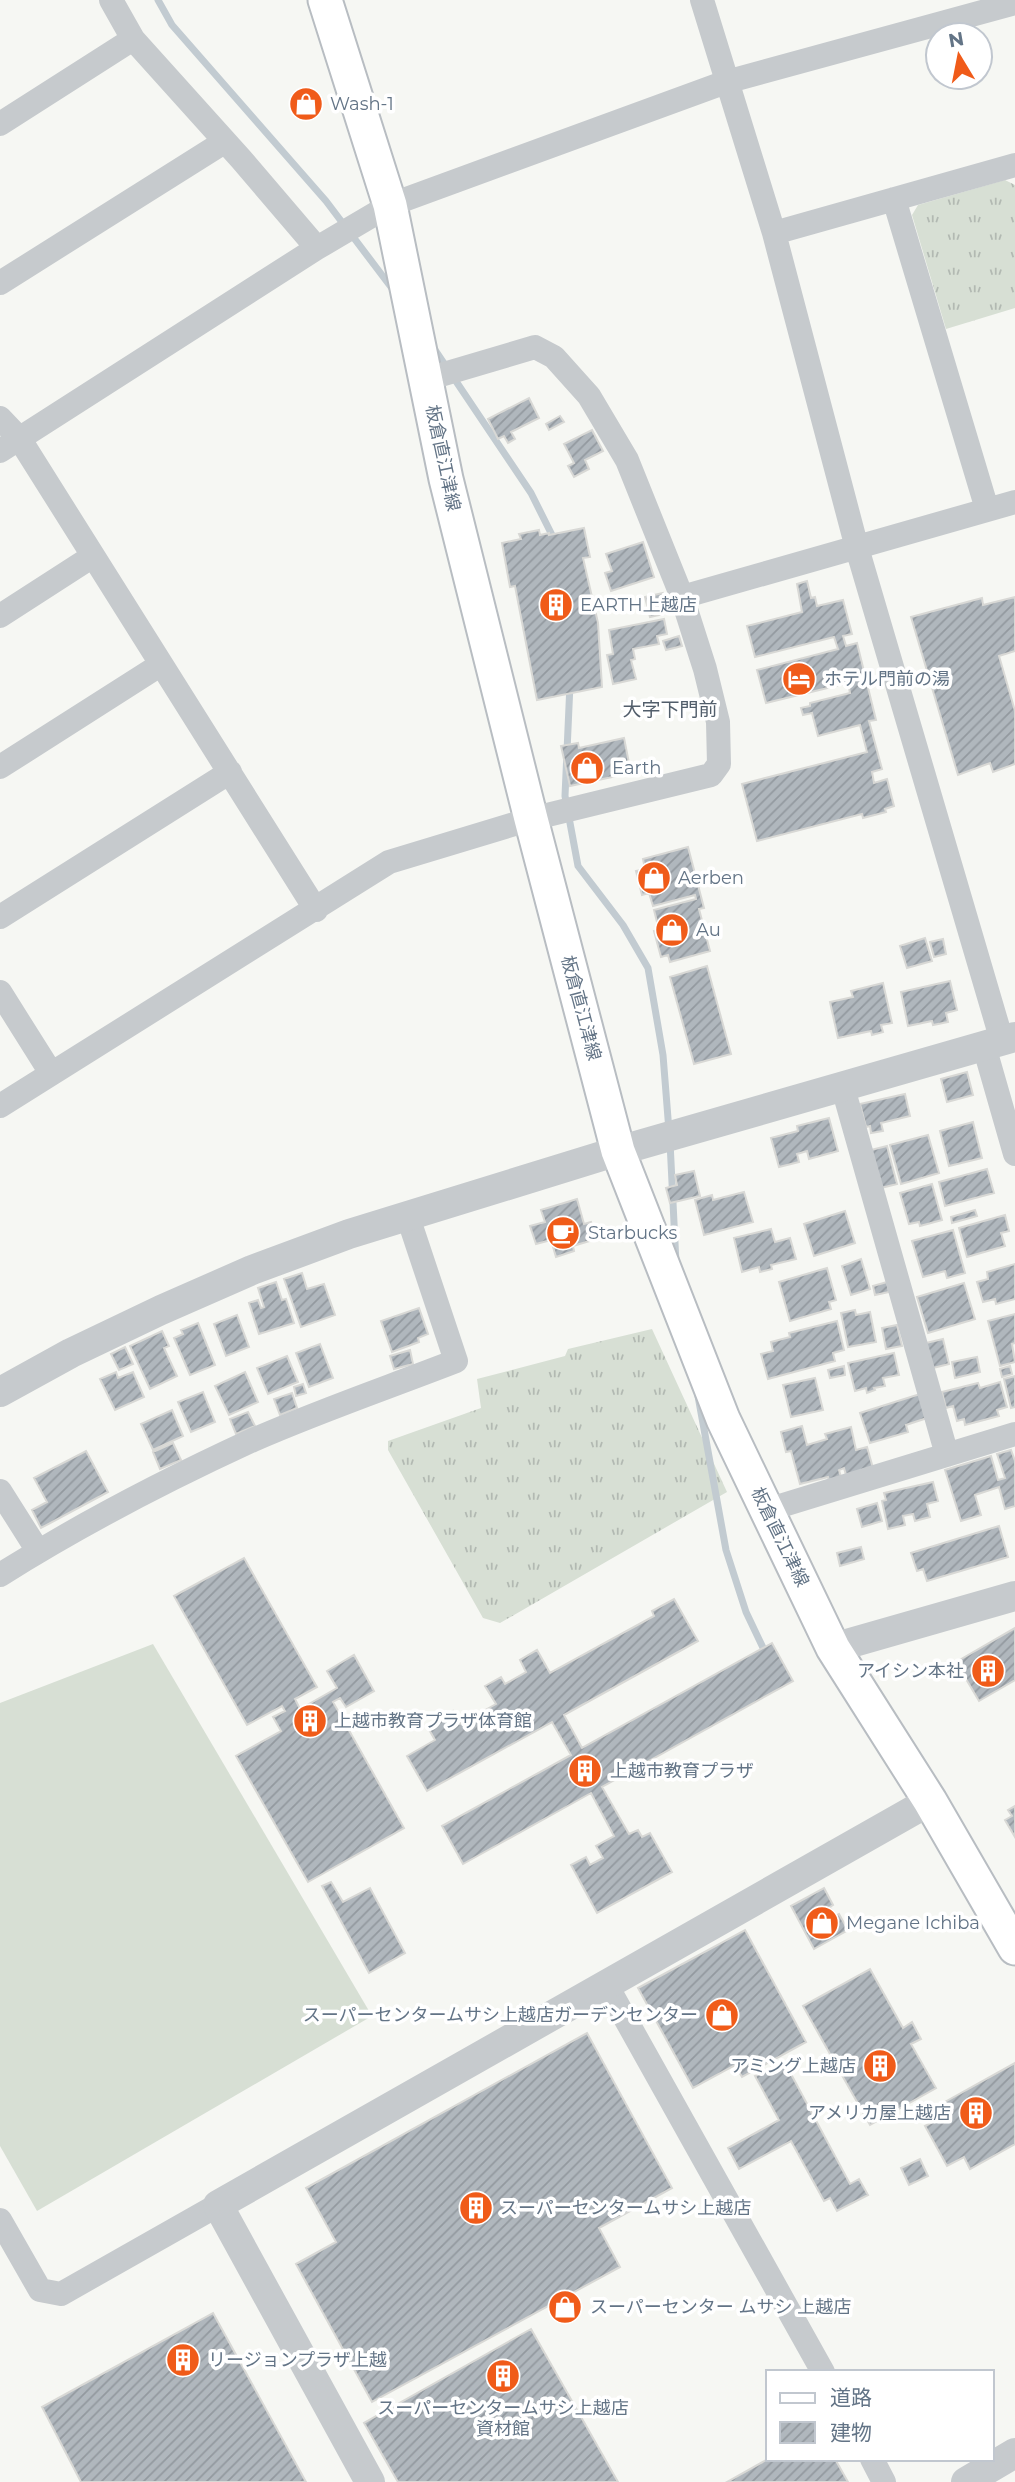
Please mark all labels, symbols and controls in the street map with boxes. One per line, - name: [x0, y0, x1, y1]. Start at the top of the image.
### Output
- north arrow: [924, 21, 994, 91]
- text: N: [947, 27, 966, 52]
- shop icon: Wash-1: [287, 85, 325, 123]
- place label: Wash-1: [330, 93, 394, 115]
- street label: 板倉直江津線: [421, 403, 465, 513]
- building icon: EARTH上越店: [537, 586, 575, 624]
- place label: EARTH上越店: [580, 594, 697, 616]
- hotel icon: ホテル門前の湯: [780, 660, 818, 698]
- place label: ホテル門前の湯: [824, 668, 950, 690]
- district label: 大字下門前: [622, 698, 718, 721]
- shop icon: Earth: [568, 749, 606, 787]
- place label: Earth: [612, 757, 662, 779]
- shop icon: Aerben: [635, 859, 673, 897]
- place label: Aerben: [678, 867, 744, 889]
- shop icon: Au: [653, 911, 691, 949]
- place label: Au: [696, 919, 721, 941]
- street label: 板倉直江津線: [556, 953, 606, 1063]
- cafe icon: Starbucks: [544, 1214, 582, 1252]
- place label: Starbucks: [588, 1222, 677, 1244]
- street label: 板倉直江津線: [746, 1484, 814, 1590]
- building icon: アイシン本社: [969, 1652, 1007, 1690]
- place label: アイシン本社: [857, 1660, 964, 1682]
- building icon: 上越市教育プラザ体育館: [291, 1702, 329, 1740]
- place label: 上越市教育プラザ体育館: [334, 1710, 532, 1732]
- building icon: 上越市教育プラザ: [566, 1752, 604, 1790]
- place label: 上越市教育プラザ: [610, 1760, 754, 1782]
- shop icon: Megane Ichiba: [803, 1904, 841, 1942]
- place label: Megane Ichiba: [846, 1912, 980, 1934]
- shop icon: スーパーセンタームサシ上越店ガーデンセンター: [703, 1996, 741, 2034]
- place label: スーパーセンタームサシ上越店ガーデンセンター: [303, 2004, 698, 2026]
- building icon: アミング上越店: [861, 2047, 899, 2085]
- place label: アミング上越店: [730, 2055, 856, 2077]
- building icon: アメリカ屋上越店: [957, 2094, 995, 2132]
- place label: アメリカ屋上越店: [808, 2102, 951, 2124]
- building icon: スーパーセンタームサシ上越店: [457, 2189, 495, 2227]
- place label: スーパーセンタームサシ上越店: [500, 2197, 751, 2219]
- shop icon: スーパーセンター ムサシ 上越店: [546, 2288, 584, 2326]
- place label: スーパーセンター ムサシ 上越店: [590, 2296, 851, 2318]
- building icon: リージョンプラザ上越: [164, 2341, 202, 2379]
- place label: リージョンプラザ上越: [208, 2349, 387, 2371]
- building icon: スーパーセンタームサシ上越店 資材館: [484, 2357, 522, 2395]
- legend: [766, 2370, 994, 2461]
- text: 道路: [830, 2385, 872, 2410]
- place label: スーパーセンタームサシ上越店 資材館: [377, 2397, 629, 2440]
- text: 建物: [830, 2420, 872, 2445]

